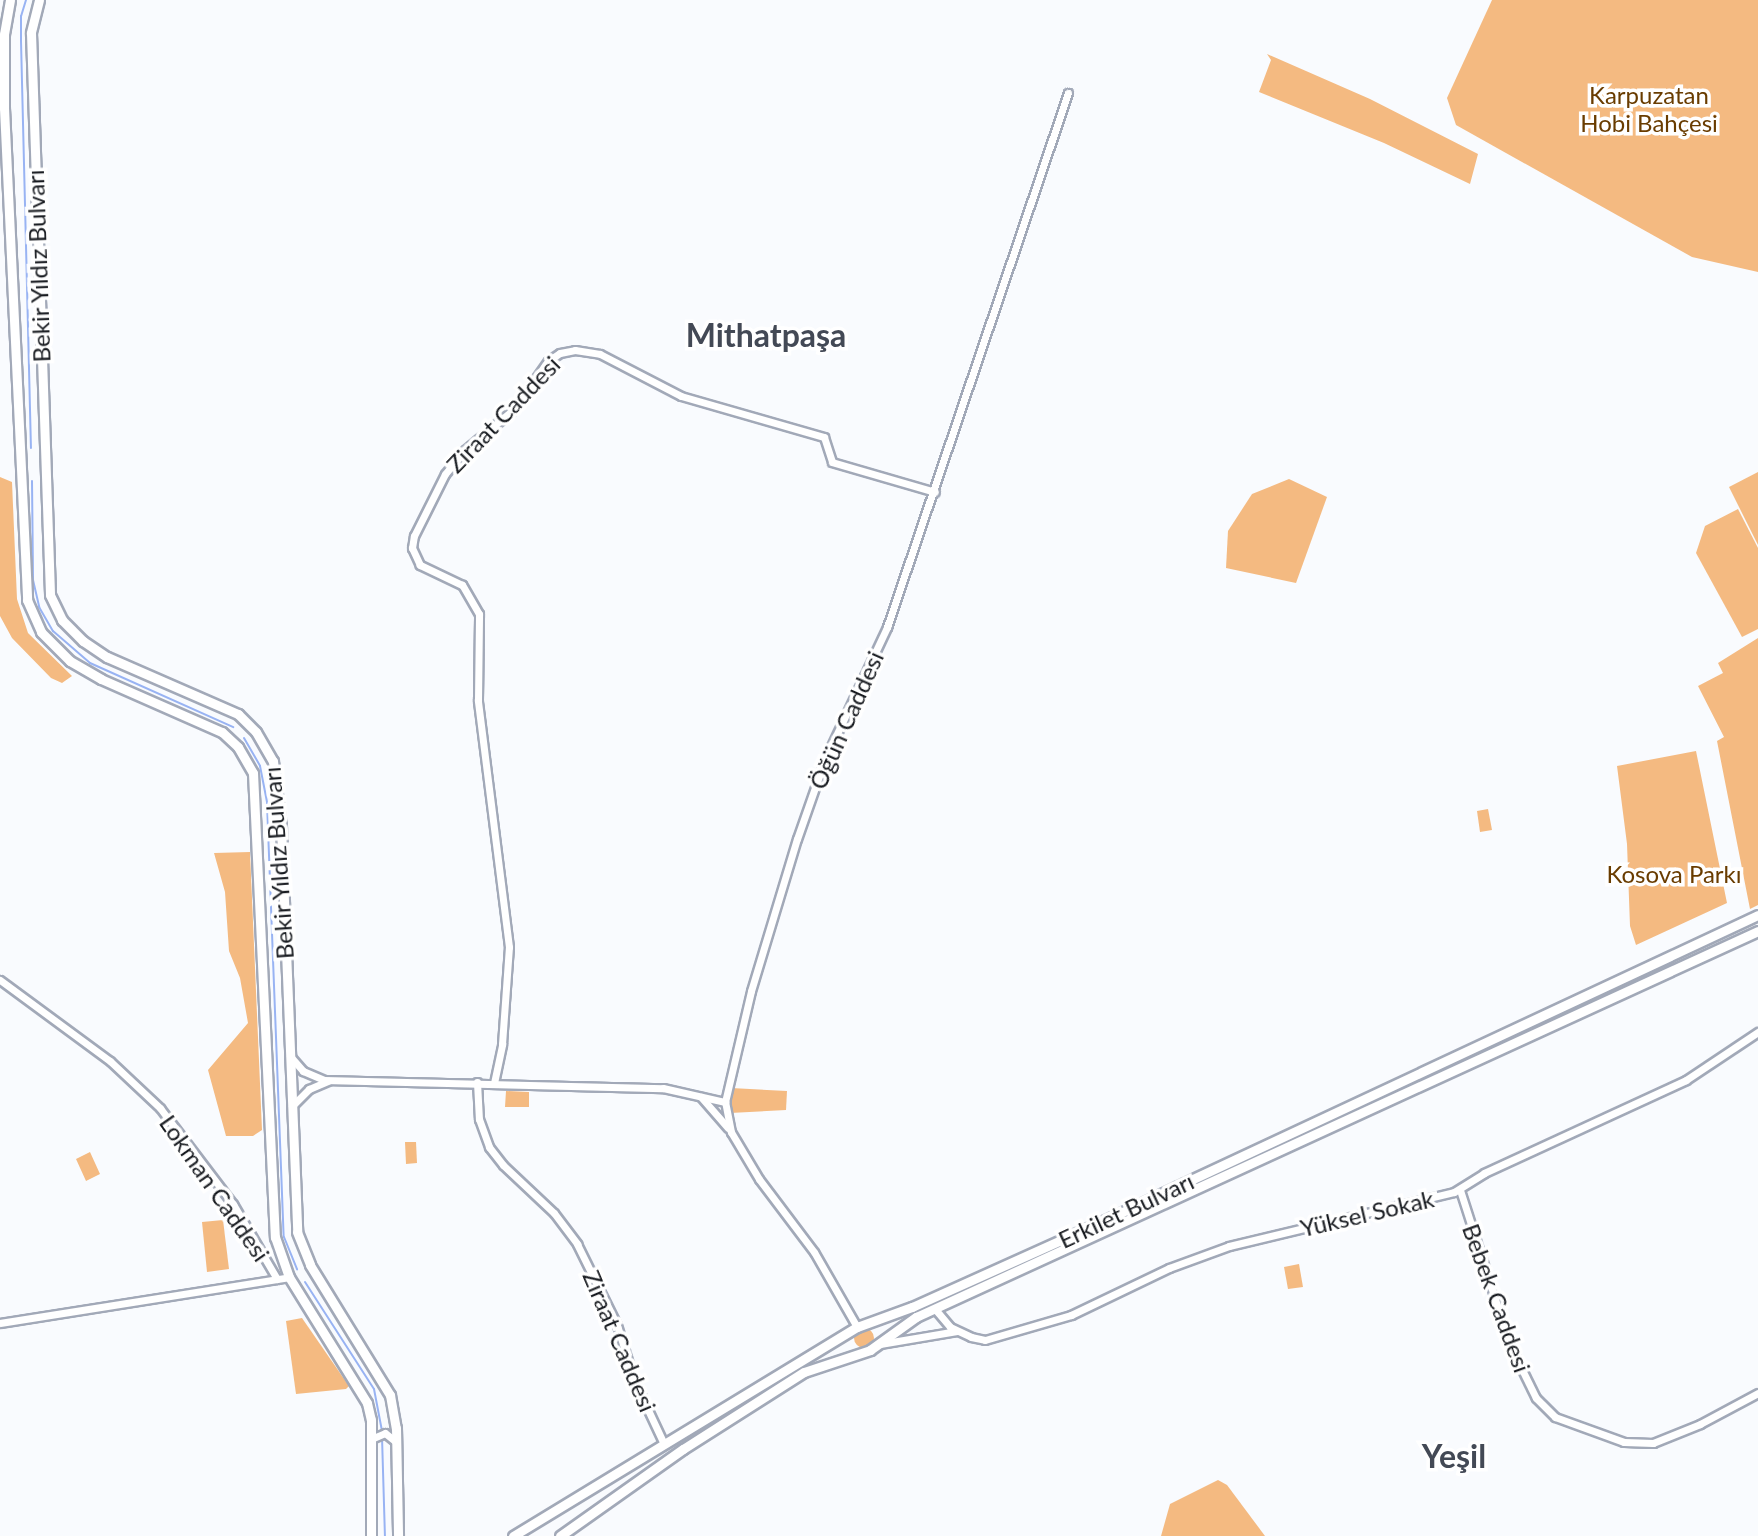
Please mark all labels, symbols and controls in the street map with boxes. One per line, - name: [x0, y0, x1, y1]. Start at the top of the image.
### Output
- park label: Karpuzatan Hobi Bahçesi: [1580, 81, 1718, 137]
- street label: Bekir Yıldız Bulvarı: [20, 168, 56, 364]
- district label: Mithatpaşa: [686, 316, 846, 354]
- street label: Ziraat Caddesi: [440, 350, 566, 478]
- street label: Öğün Caddesi: [803, 647, 889, 793]
- street label: Bekir Yıldız Bulvarı: [257, 765, 299, 961]
- park label: Kosova Parkı: [1606, 860, 1742, 888]
- street label: Lokman Caddesi: [154, 1109, 276, 1267]
- street label: Erkilet Bulvarı: [1054, 1166, 1198, 1254]
- street label: Yüksel Sokak: [1297, 1184, 1437, 1242]
- street label: Bebek Caddesi: [1457, 1220, 1537, 1376]
- street label: Ziraat Caddesi: [577, 1266, 663, 1416]
- district label: Yeşil: [1422, 1437, 1486, 1475]

